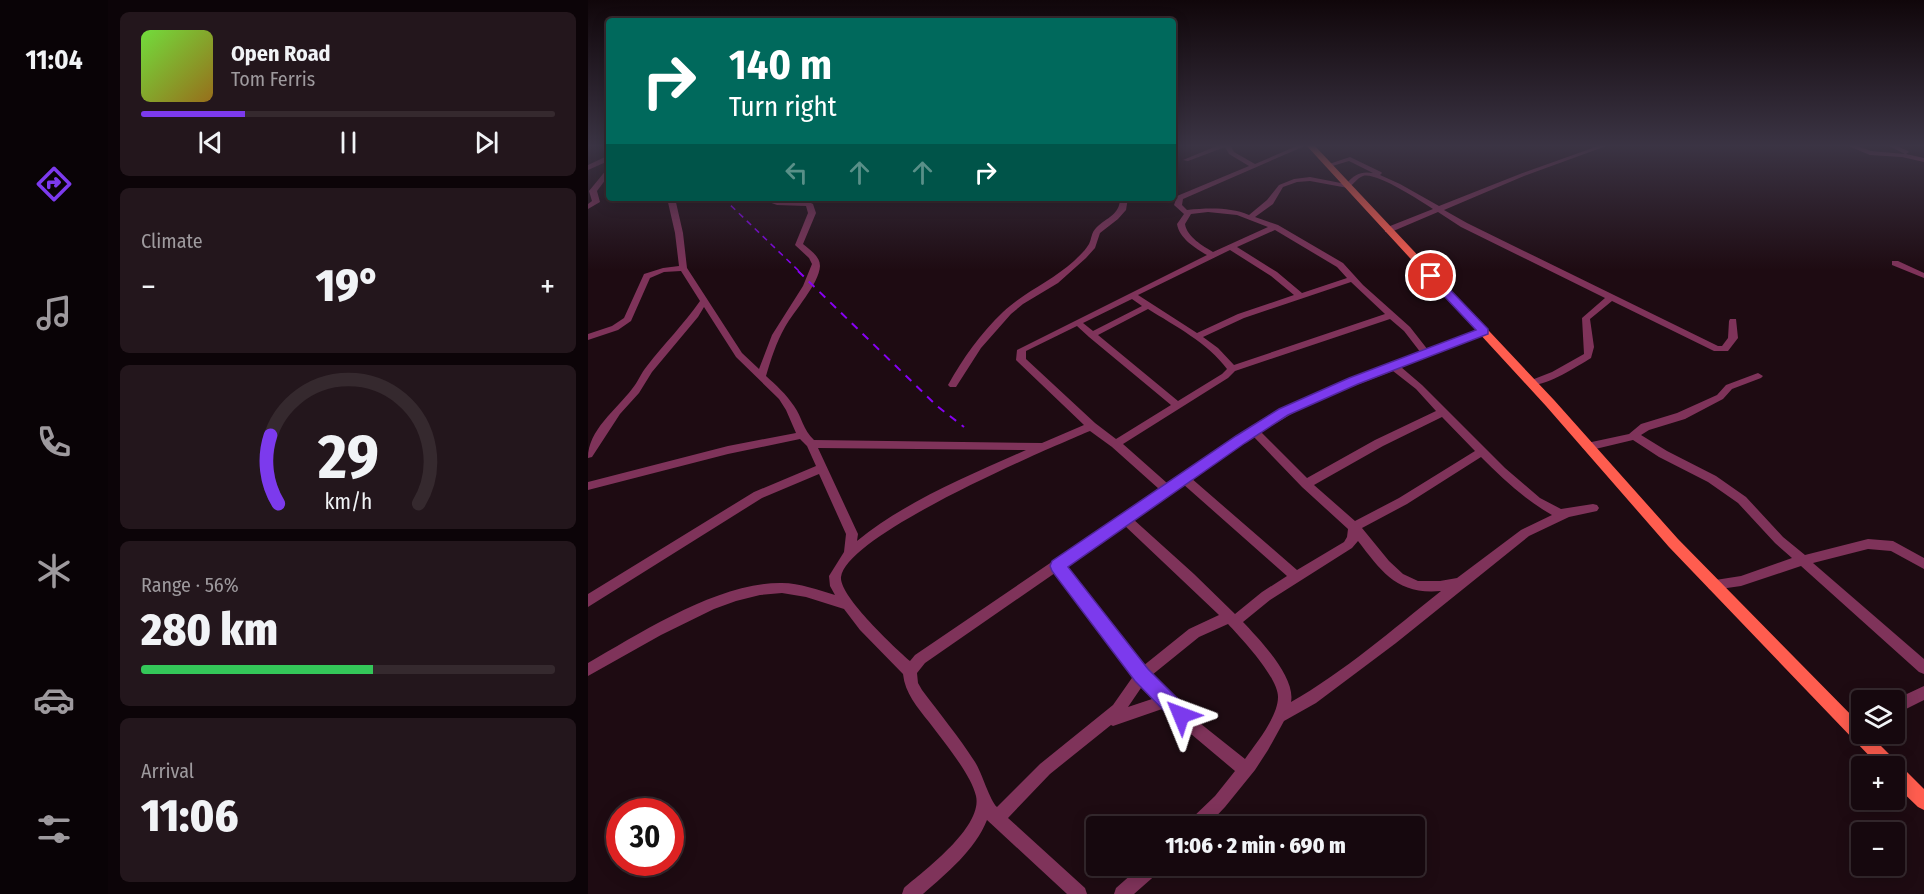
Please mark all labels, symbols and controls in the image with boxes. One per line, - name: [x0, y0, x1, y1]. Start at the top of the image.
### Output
- text: Open Road: [231, 40, 331, 67]
- text: 140 m: [729, 40, 832, 90]
- icon: right: [630, 42, 708, 120]
- text: 11:04: [25, 44, 83, 76]
- text: Tom Ferris: [231, 67, 315, 91]
- text: Turn right: [729, 91, 837, 123]
- icon: previous: [194, 126, 227, 159]
- icon: pause: [332, 126, 365, 159]
- icon: next: [470, 126, 503, 159]
- icon: left: [780, 156, 813, 189]
- icon: ahead: [843, 156, 876, 189]
- icon: ahead: [906, 156, 939, 189]
- icon: right: [969, 156, 1002, 189]
- icon: directions: [33, 163, 75, 205]
- text: Climate: [141, 229, 203, 253]
- pin: [1405, 250, 1456, 301]
- text: 19°: [316, 259, 380, 313]
- icon: arrive: [1414, 259, 1447, 292]
- text: −: [141, 267, 156, 307]
- text: +: [540, 267, 555, 307]
- icon: music: [33, 292, 75, 334]
- text: 29: [317, 420, 378, 495]
- icon: phone: [33, 421, 75, 463]
- text: km/h: [324, 489, 372, 515]
- icon: climate: [33, 550, 75, 592]
- text: Range · 56%: [141, 573, 239, 597]
- text: 280 km: [141, 603, 278, 657]
- icon: car: [33, 679, 75, 721]
- position arrow: [1149, 683, 1213, 747]
- map controls: [1851, 690, 1905, 876]
- button: layers: [1851, 690, 1905, 744]
- button: +: [1851, 756, 1905, 810]
- text: Arrival: [141, 759, 194, 783]
- text: 11:06: [141, 789, 238, 843]
- speed limit sign: 30: [606, 798, 684, 876]
- icon: filters: [33, 808, 75, 850]
- button: −: [1851, 822, 1905, 876]
- text: 11:06 · 2 min · 690 m: [1165, 832, 1346, 859]

